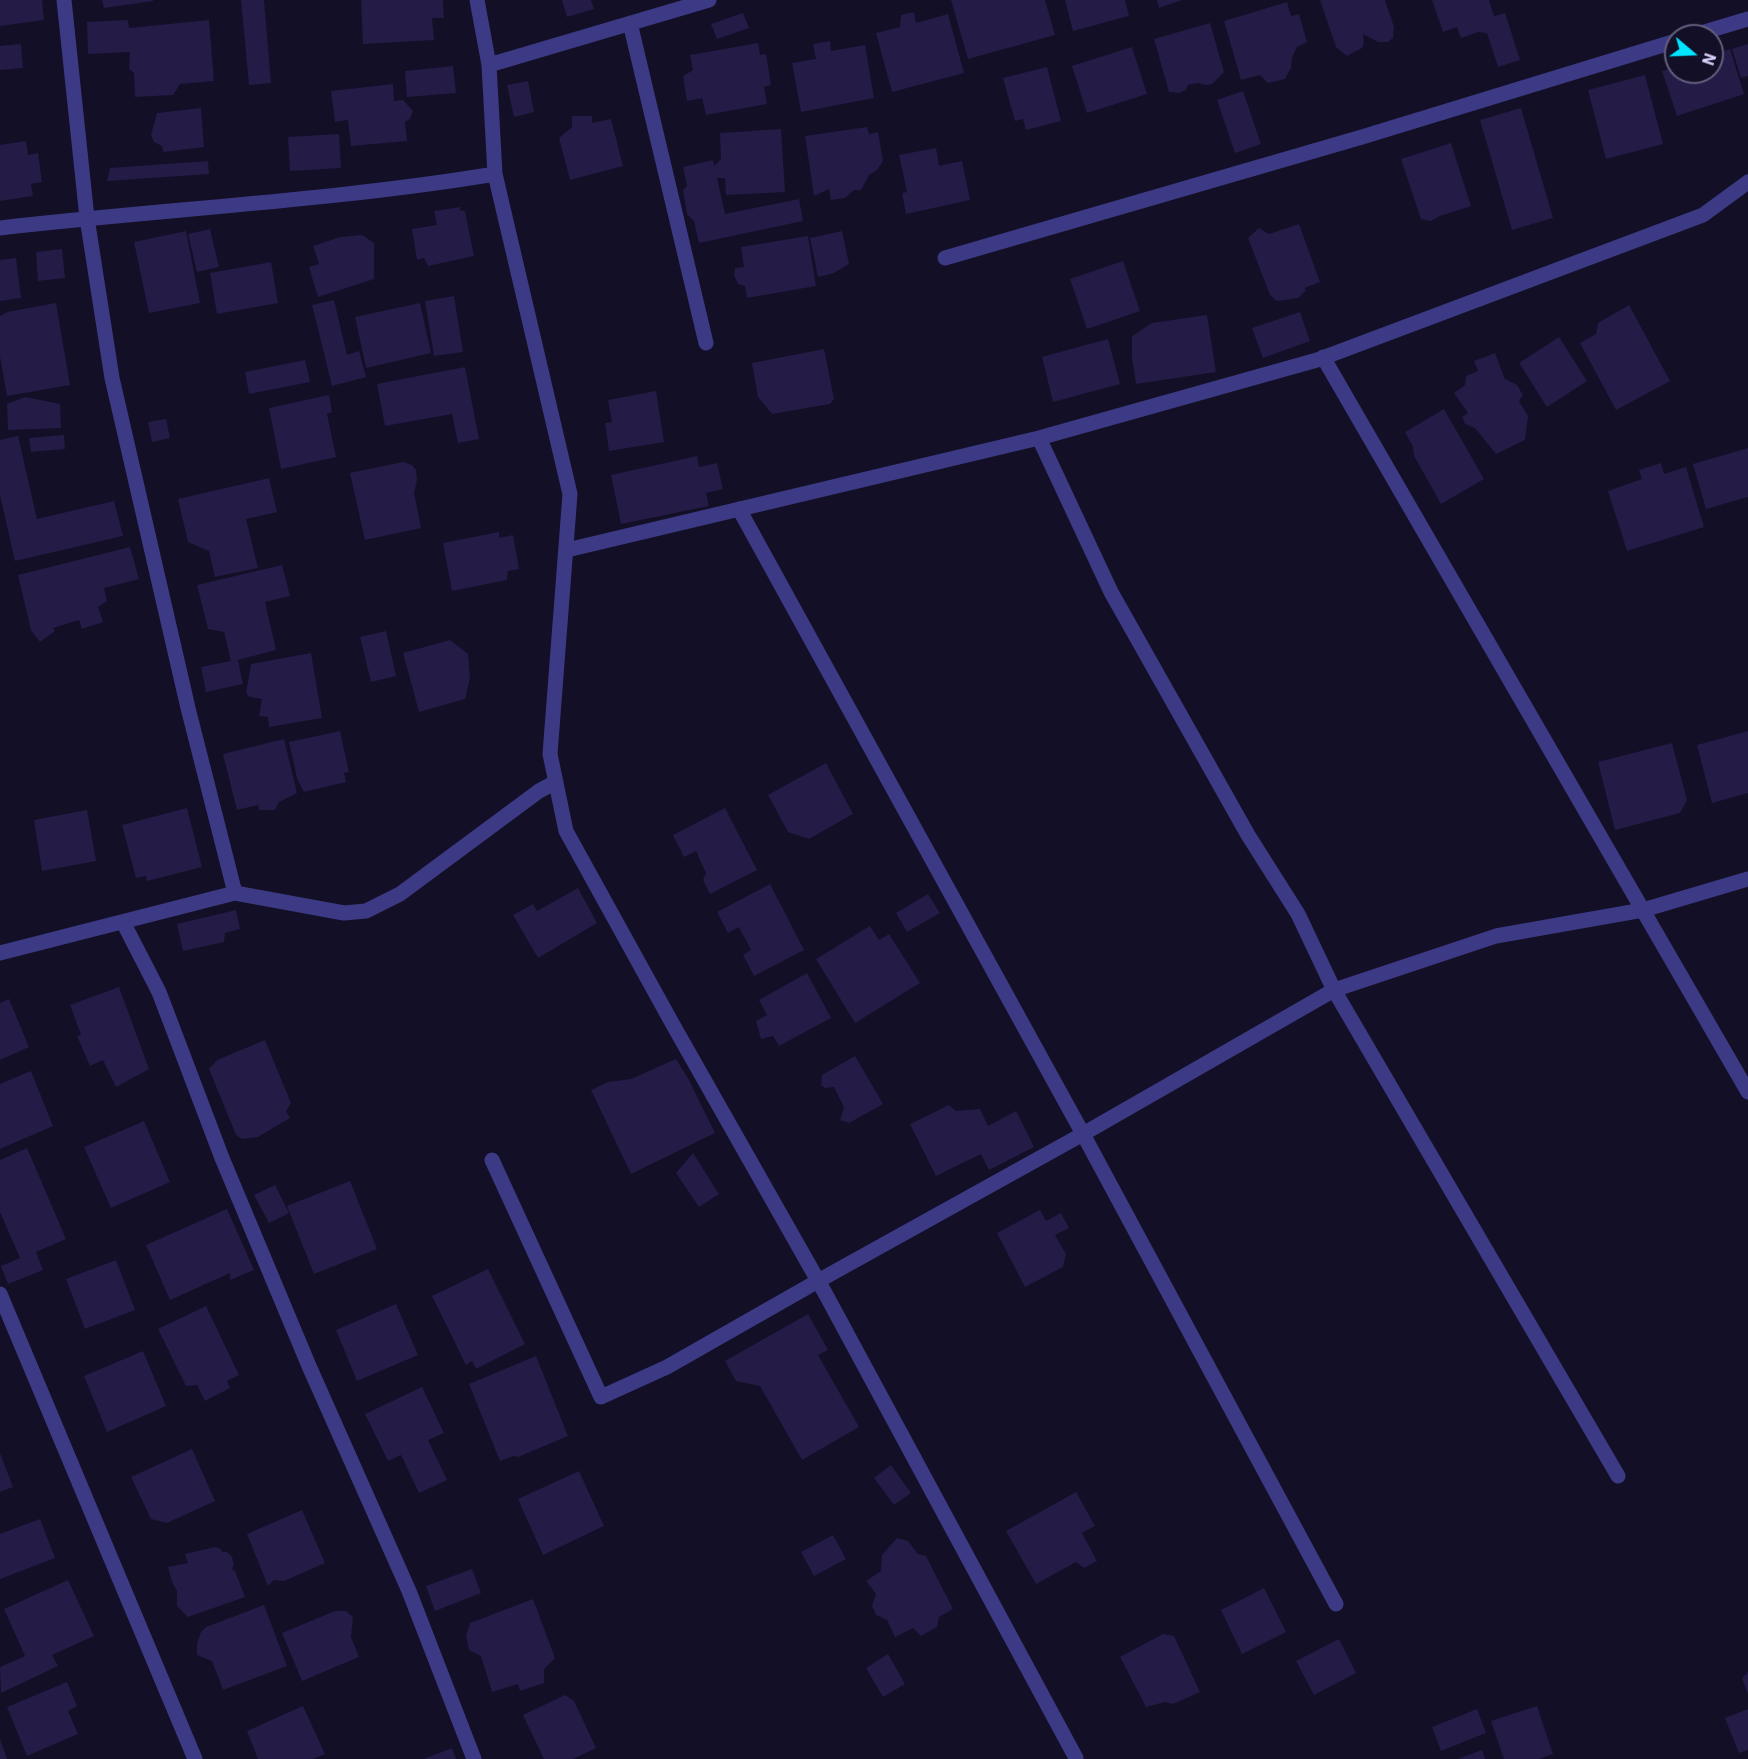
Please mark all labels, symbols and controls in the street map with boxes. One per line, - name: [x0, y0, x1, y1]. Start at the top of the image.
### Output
- north arrow: [1664, 24, 1724, 84]
- text: N: [1698, 50, 1720, 68]

